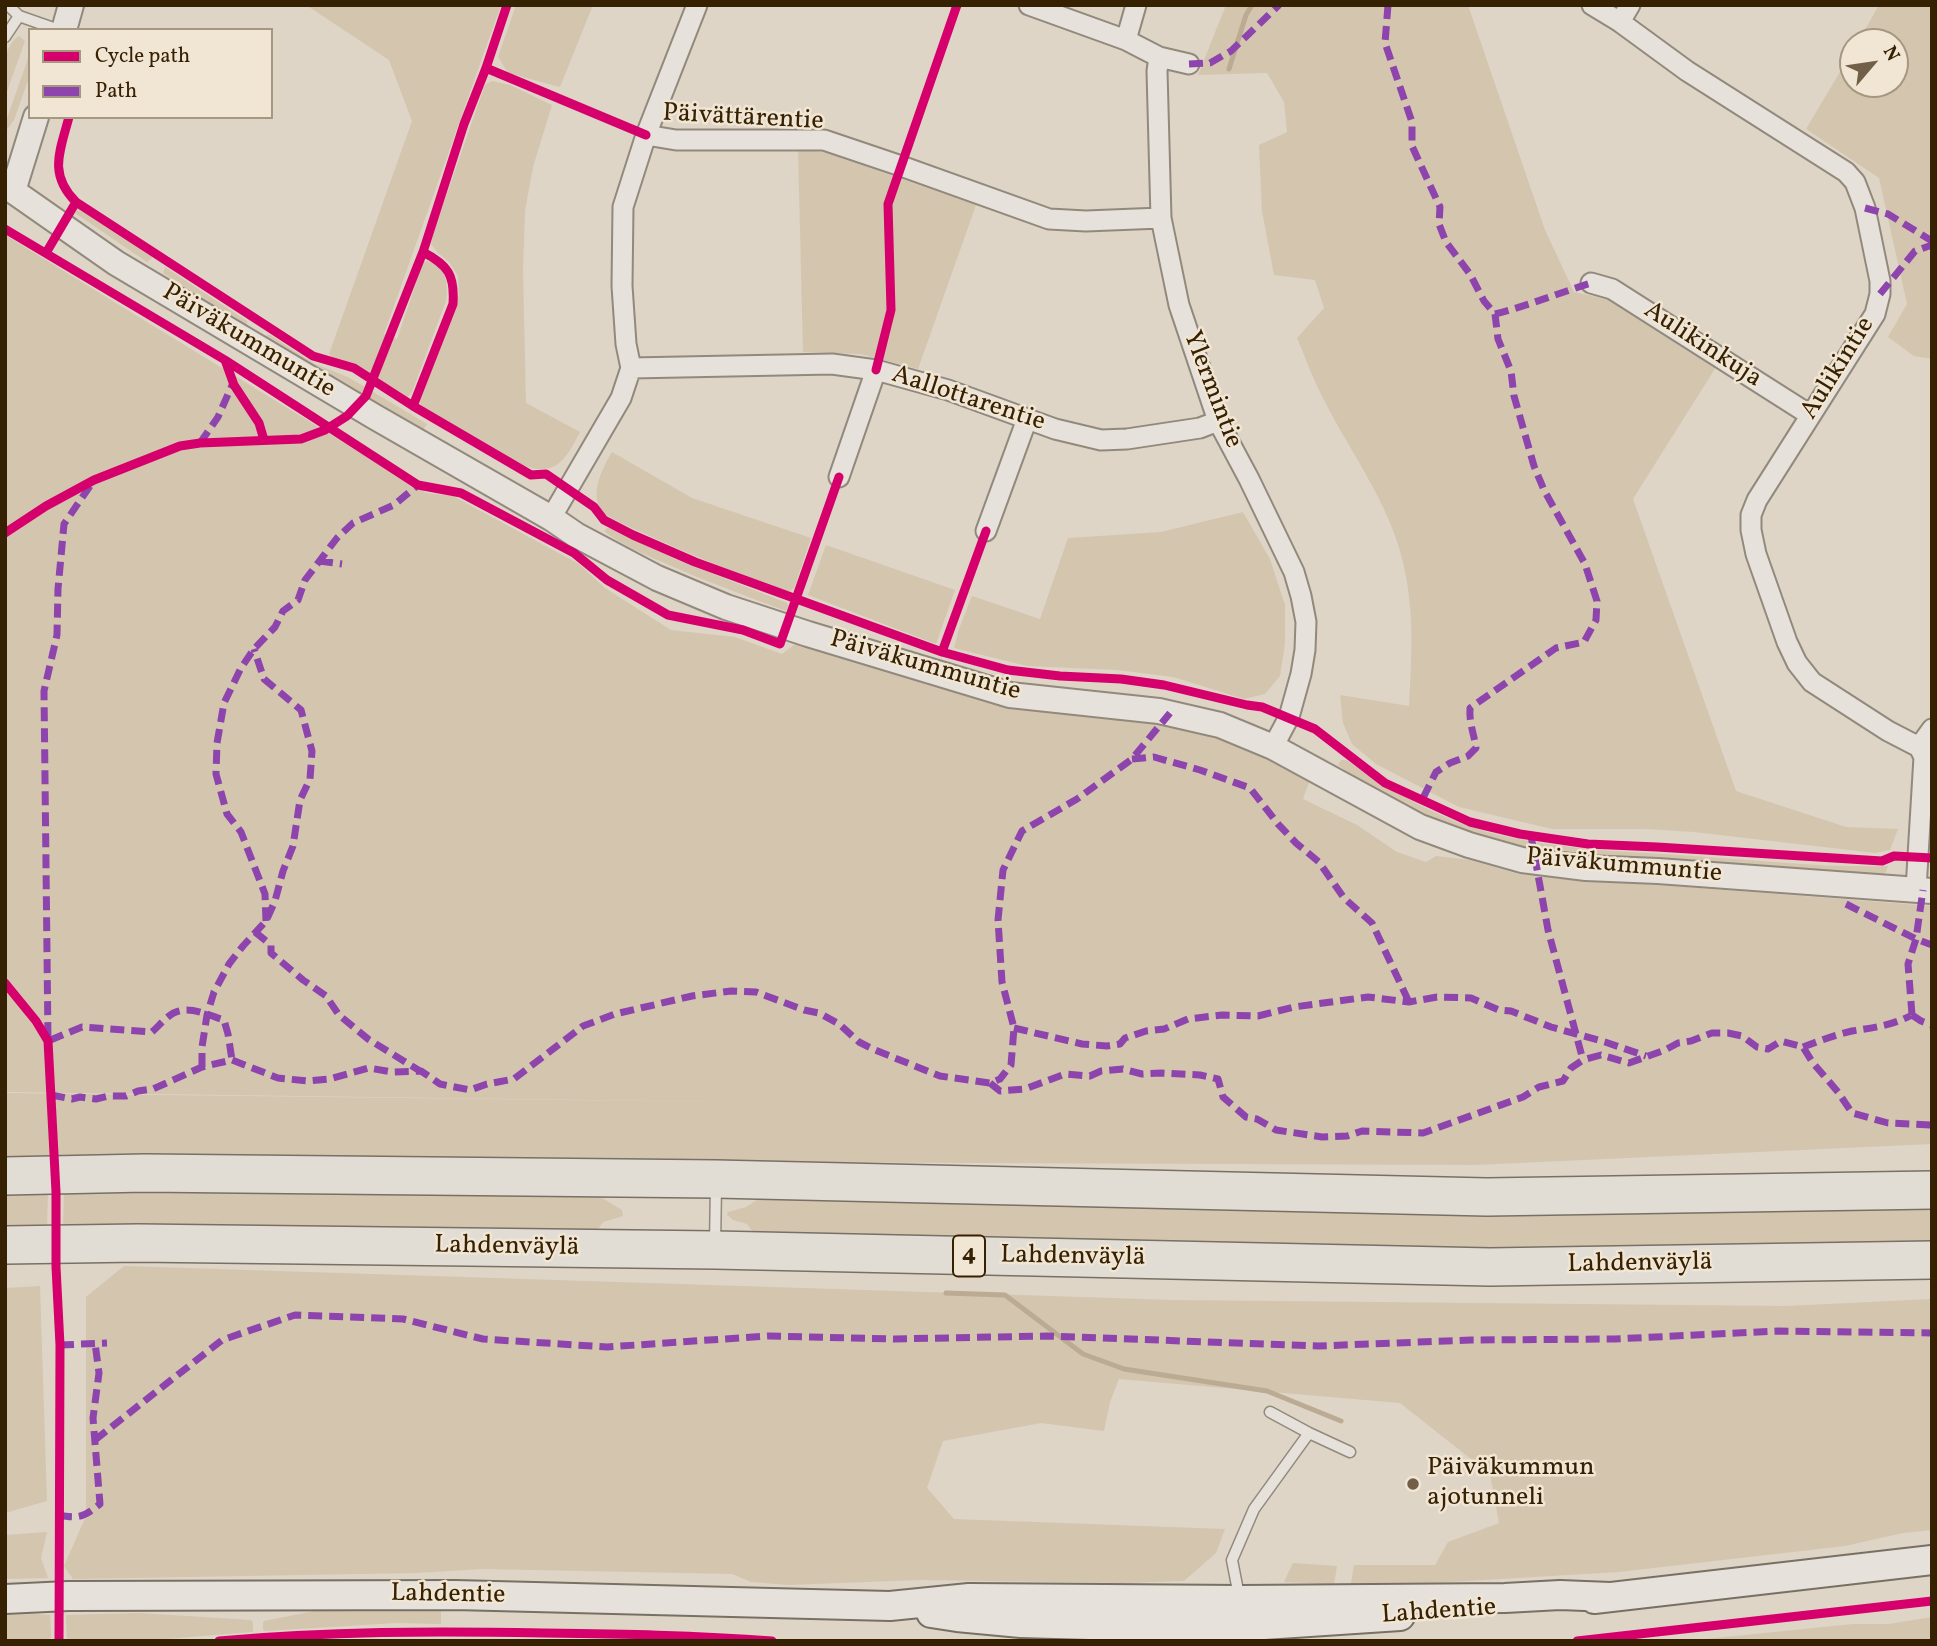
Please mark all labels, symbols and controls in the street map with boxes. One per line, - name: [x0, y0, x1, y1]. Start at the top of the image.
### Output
- legend: [28, 28, 273, 119]
- north arrow: [1839, 28, 1909, 98]
- text: N: [1876, 41, 1905, 66]
- text: Cycle path: [95, 42, 190, 71]
- text: Path: [95, 77, 137, 106]
- street label: Päivättärentie: [662, 99, 824, 139]
- street label: Päiväkummuntie: [156, 278, 340, 406]
- street label: Aulikinkuja: [1637, 296, 1767, 396]
- street label: Aulikintie: [1795, 312, 1883, 426]
- street label: Ylermintie: [1174, 327, 1248, 453]
- street label: Aallottarentie: [887, 361, 1049, 439]
- street label: Päiväkummuntie: [826, 625, 1024, 709]
- street label: Päiväkummuntie: [1525, 843, 1723, 891]
- street label: Lahdenväylä: [434, 1231, 580, 1265]
- road number: 4: [953, 1236, 985, 1276]
- street label: Lahdenväylä: [1000, 1241, 1146, 1275]
- street label: Lahdenväylä: [1567, 1248, 1713, 1282]
- place label: Päiväkummun ajotunneli: [1427, 1453, 1595, 1514]
- marker: Päiväkummun ajotunneli: [1405, 1476, 1421, 1492]
- street label: Lahdentie: [390, 1579, 506, 1613]
- street label: Lahdentie: [1381, 1593, 1497, 1633]

